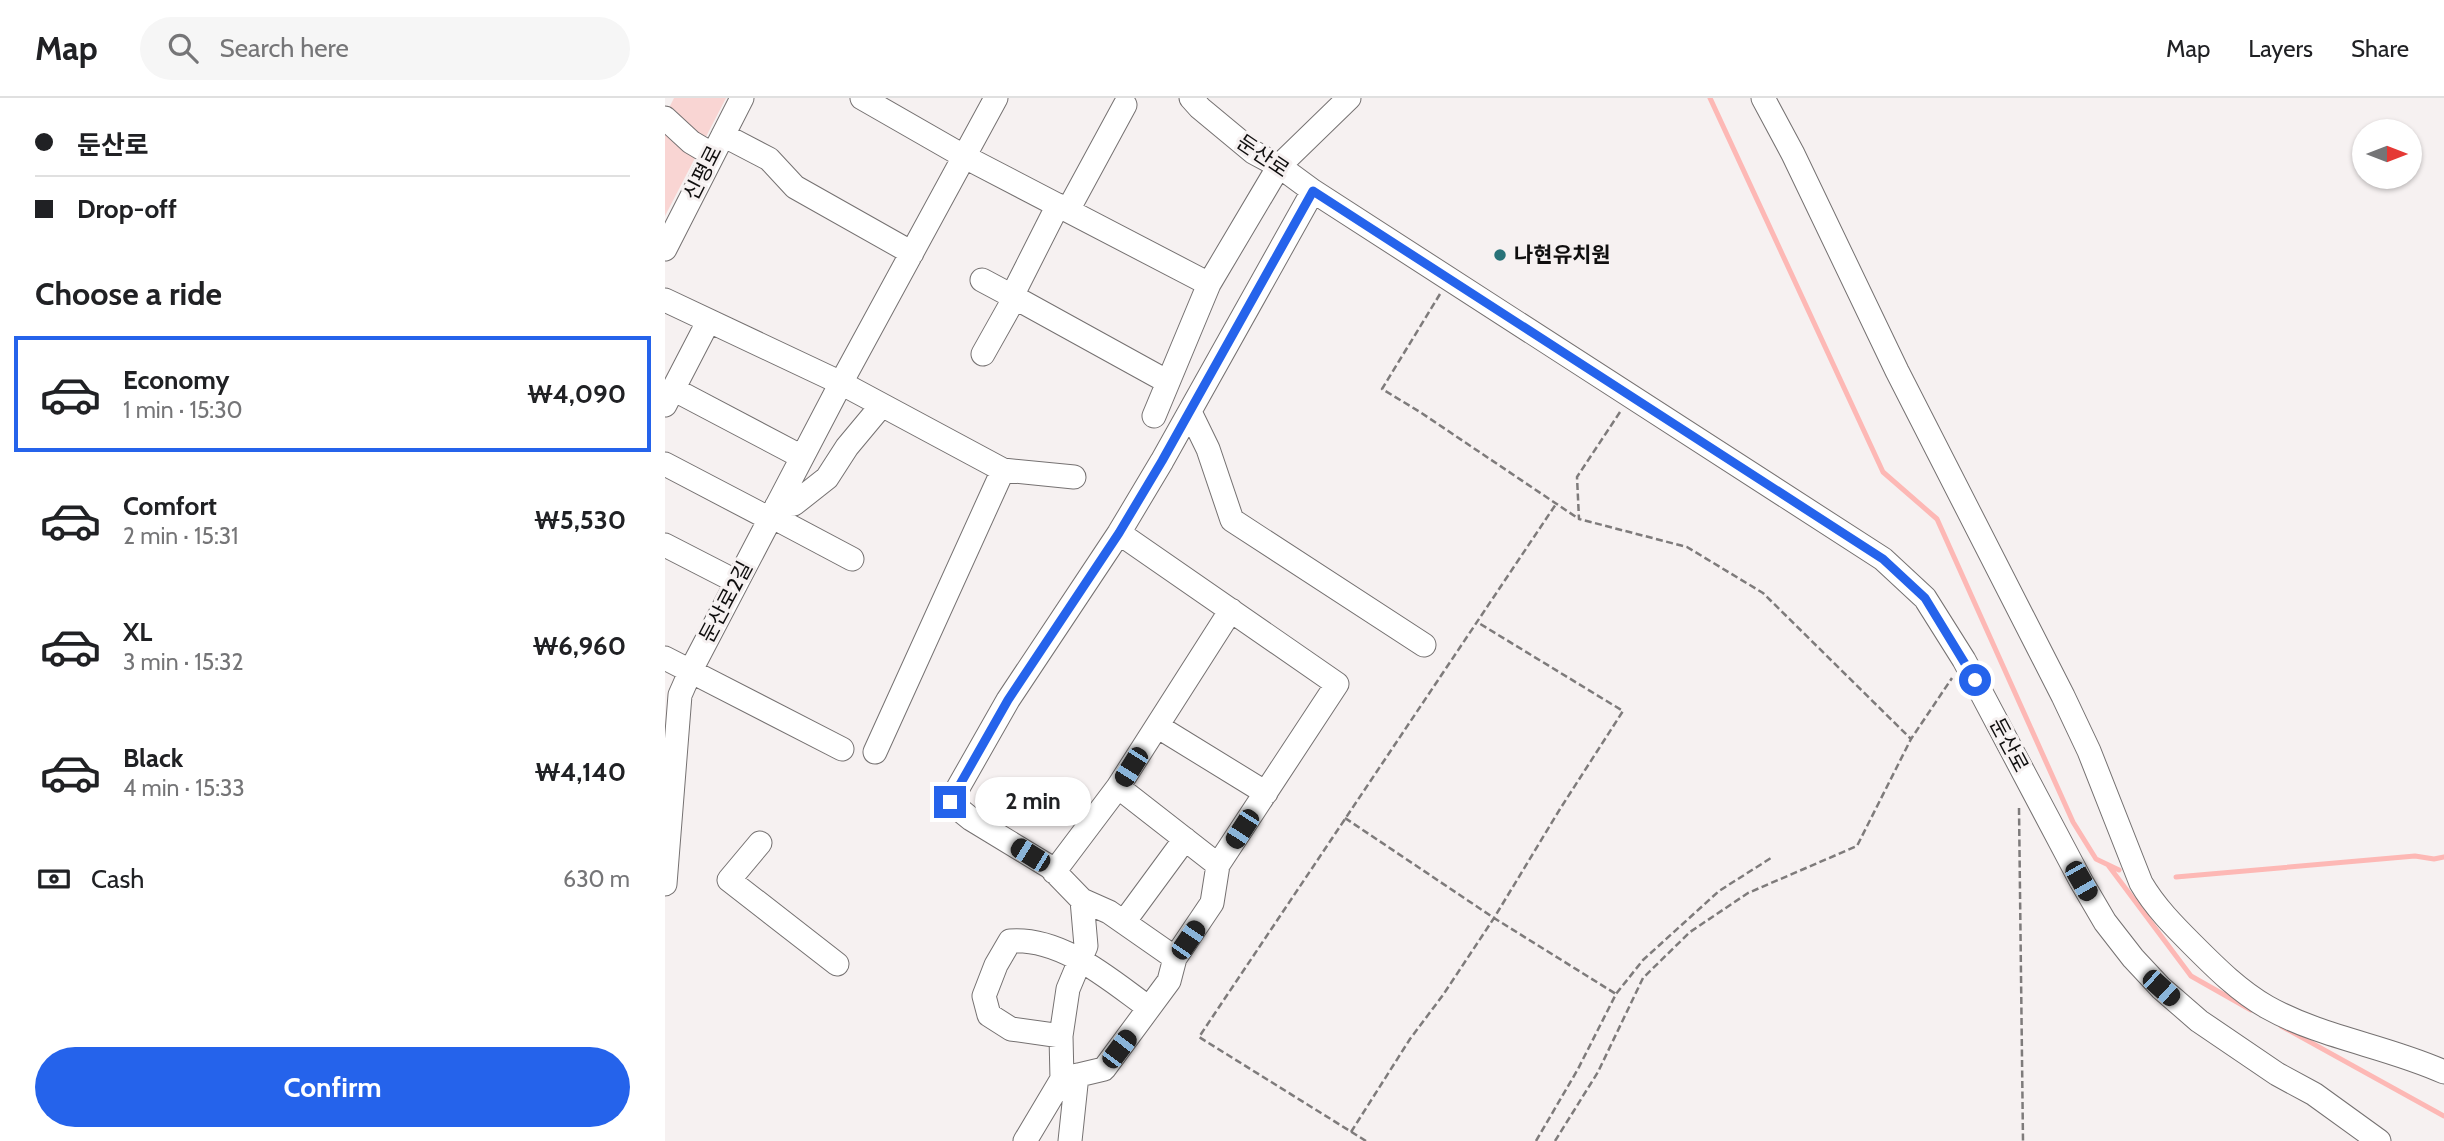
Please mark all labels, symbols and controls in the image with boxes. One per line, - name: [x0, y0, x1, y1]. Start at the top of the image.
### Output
- search box: [140, 17, 630, 80]
- text: Map: [35, 28, 98, 68]
- icon: search: [164, 29, 202, 67]
- text: Search here: [220, 32, 349, 64]
- text: Map: [2166, 34, 2210, 63]
- text: Layers: [2248, 34, 2313, 63]
- text: Share: [2351, 34, 2409, 63]
- north arrow: [2352, 119, 2422, 189]
- map controls: [2352, 119, 2422, 189]
- text: 둔산로: [77, 129, 149, 161]
- street label: 둔산로: [1232, 129, 1294, 182]
- street label: 신평로: [678, 141, 727, 204]
- text: Drop-off: [77, 193, 177, 225]
- place label: 나현유치원: [1514, 242, 1611, 267]
- marker: 나현유치원: [1492, 247, 1508, 263]
- text: Choose a ride: [35, 274, 222, 313]
- icon: car: [39, 363, 102, 426]
- text: Economy: [123, 364, 229, 396]
- text: ₩4,090: [528, 378, 626, 410]
- text: 1 min · 15:30: [123, 396, 243, 424]
- icon: car: [39, 489, 102, 552]
- text: Comfort: [123, 490, 217, 522]
- text: ₩5,530: [535, 504, 626, 536]
- text: 2 min · 15:31: [123, 522, 239, 550]
- street label: 둔산로2길: [694, 557, 757, 647]
- icon: car: [39, 615, 102, 678]
- text: XL: [123, 616, 152, 648]
- text: ₩6,960: [533, 630, 626, 662]
- text: 3 min · 15:32: [123, 648, 244, 676]
- route start: [1959, 664, 1991, 696]
- street label: 둔산로: [1985, 713, 2034, 776]
- icon: car: [39, 741, 102, 804]
- text: Black: [123, 742, 183, 774]
- car: [1111, 744, 1152, 790]
- text: ₩4,140: [535, 756, 626, 788]
- text: 4 min · 15:33: [123, 774, 245, 802]
- callout: 2 min: [975, 778, 1090, 826]
- route end: [934, 786, 966, 818]
- text: 2 min: [1005, 787, 1061, 815]
- car: [1222, 806, 1263, 852]
- car: [1007, 835, 1054, 875]
- car: [2062, 858, 2101, 904]
- icon: cash: [35, 860, 73, 898]
- text: Cash: [91, 863, 144, 895]
- text: 630 m: [563, 865, 630, 893]
- car: [1168, 917, 1209, 963]
- car: [2139, 966, 2184, 1010]
- car: [1098, 1026, 1141, 1072]
- button: Confirm: [35, 1047, 630, 1127]

